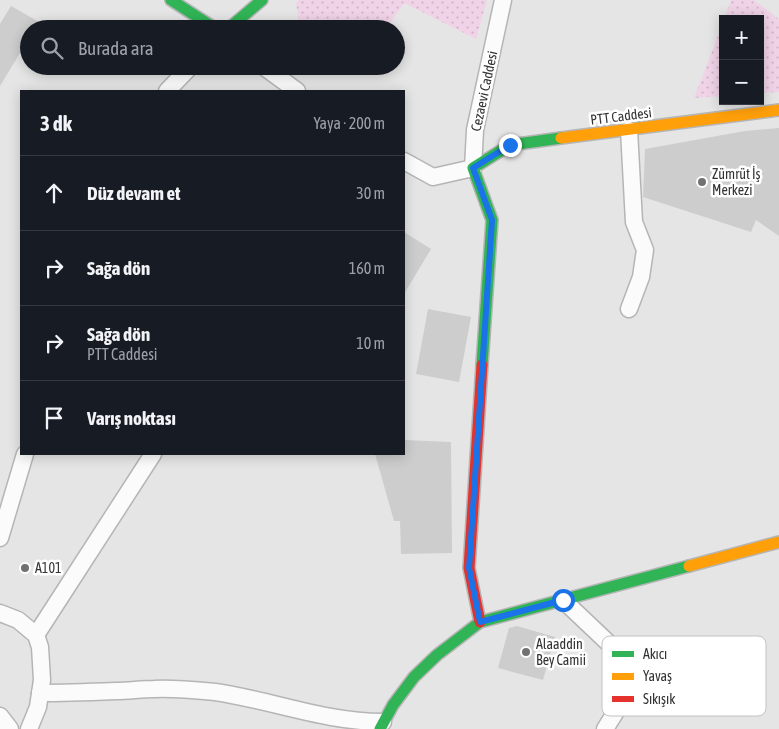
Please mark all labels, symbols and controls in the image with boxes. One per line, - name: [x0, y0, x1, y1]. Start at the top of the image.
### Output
- map controls: [719, 15, 764, 105]
- button: +: [719, 15, 764, 60]
- search box: [20, 20, 405, 75]
- icon: search: [38, 34, 66, 62]
- text: Burada ara: [78, 37, 154, 59]
- street label: Cezaevi Caddesi: [468, 49, 500, 133]
- button: −: [719, 60, 764, 105]
- street label: PTT Caddesi: [589, 104, 653, 128]
- text: 3 dk: [40, 111, 72, 135]
- text: Yaya · 200 m: [313, 114, 385, 132]
- route end: [499, 134, 522, 157]
- place label: Zümrüt İş Merkezi: [712, 166, 761, 198]
- marker: Zümrüt İş Merkezi: [696, 176, 708, 188]
- icon: ahead: [40, 179, 68, 207]
- text: Düz devam et: [87, 182, 181, 204]
- text: 30 m: [356, 184, 385, 202]
- icon: right: [40, 254, 68, 282]
- text: Sağa dön: [87, 257, 150, 279]
- text: 160 m: [349, 259, 385, 277]
- text: Sağa dön: [87, 323, 150, 345]
- icon: right: [40, 329, 68, 357]
- text: 10 m: [356, 334, 385, 352]
- text: PTT Caddesi: [87, 345, 157, 363]
- icon: arrive: [40, 404, 68, 432]
- text: Varış noktası: [87, 407, 176, 429]
- place label: A101: [35, 560, 62, 576]
- marker: A101: [19, 562, 31, 574]
- route start: [552, 589, 575, 612]
- place label: Alaaddin Bey Camii: [536, 636, 586, 668]
- legend: [602, 636, 766, 716]
- marker: Alaaddin Bey Camii: [520, 646, 532, 658]
- text: Akıcı: [643, 646, 667, 662]
- text: Yavaş: [643, 668, 672, 684]
- text: Sıkışık: [643, 691, 675, 707]

